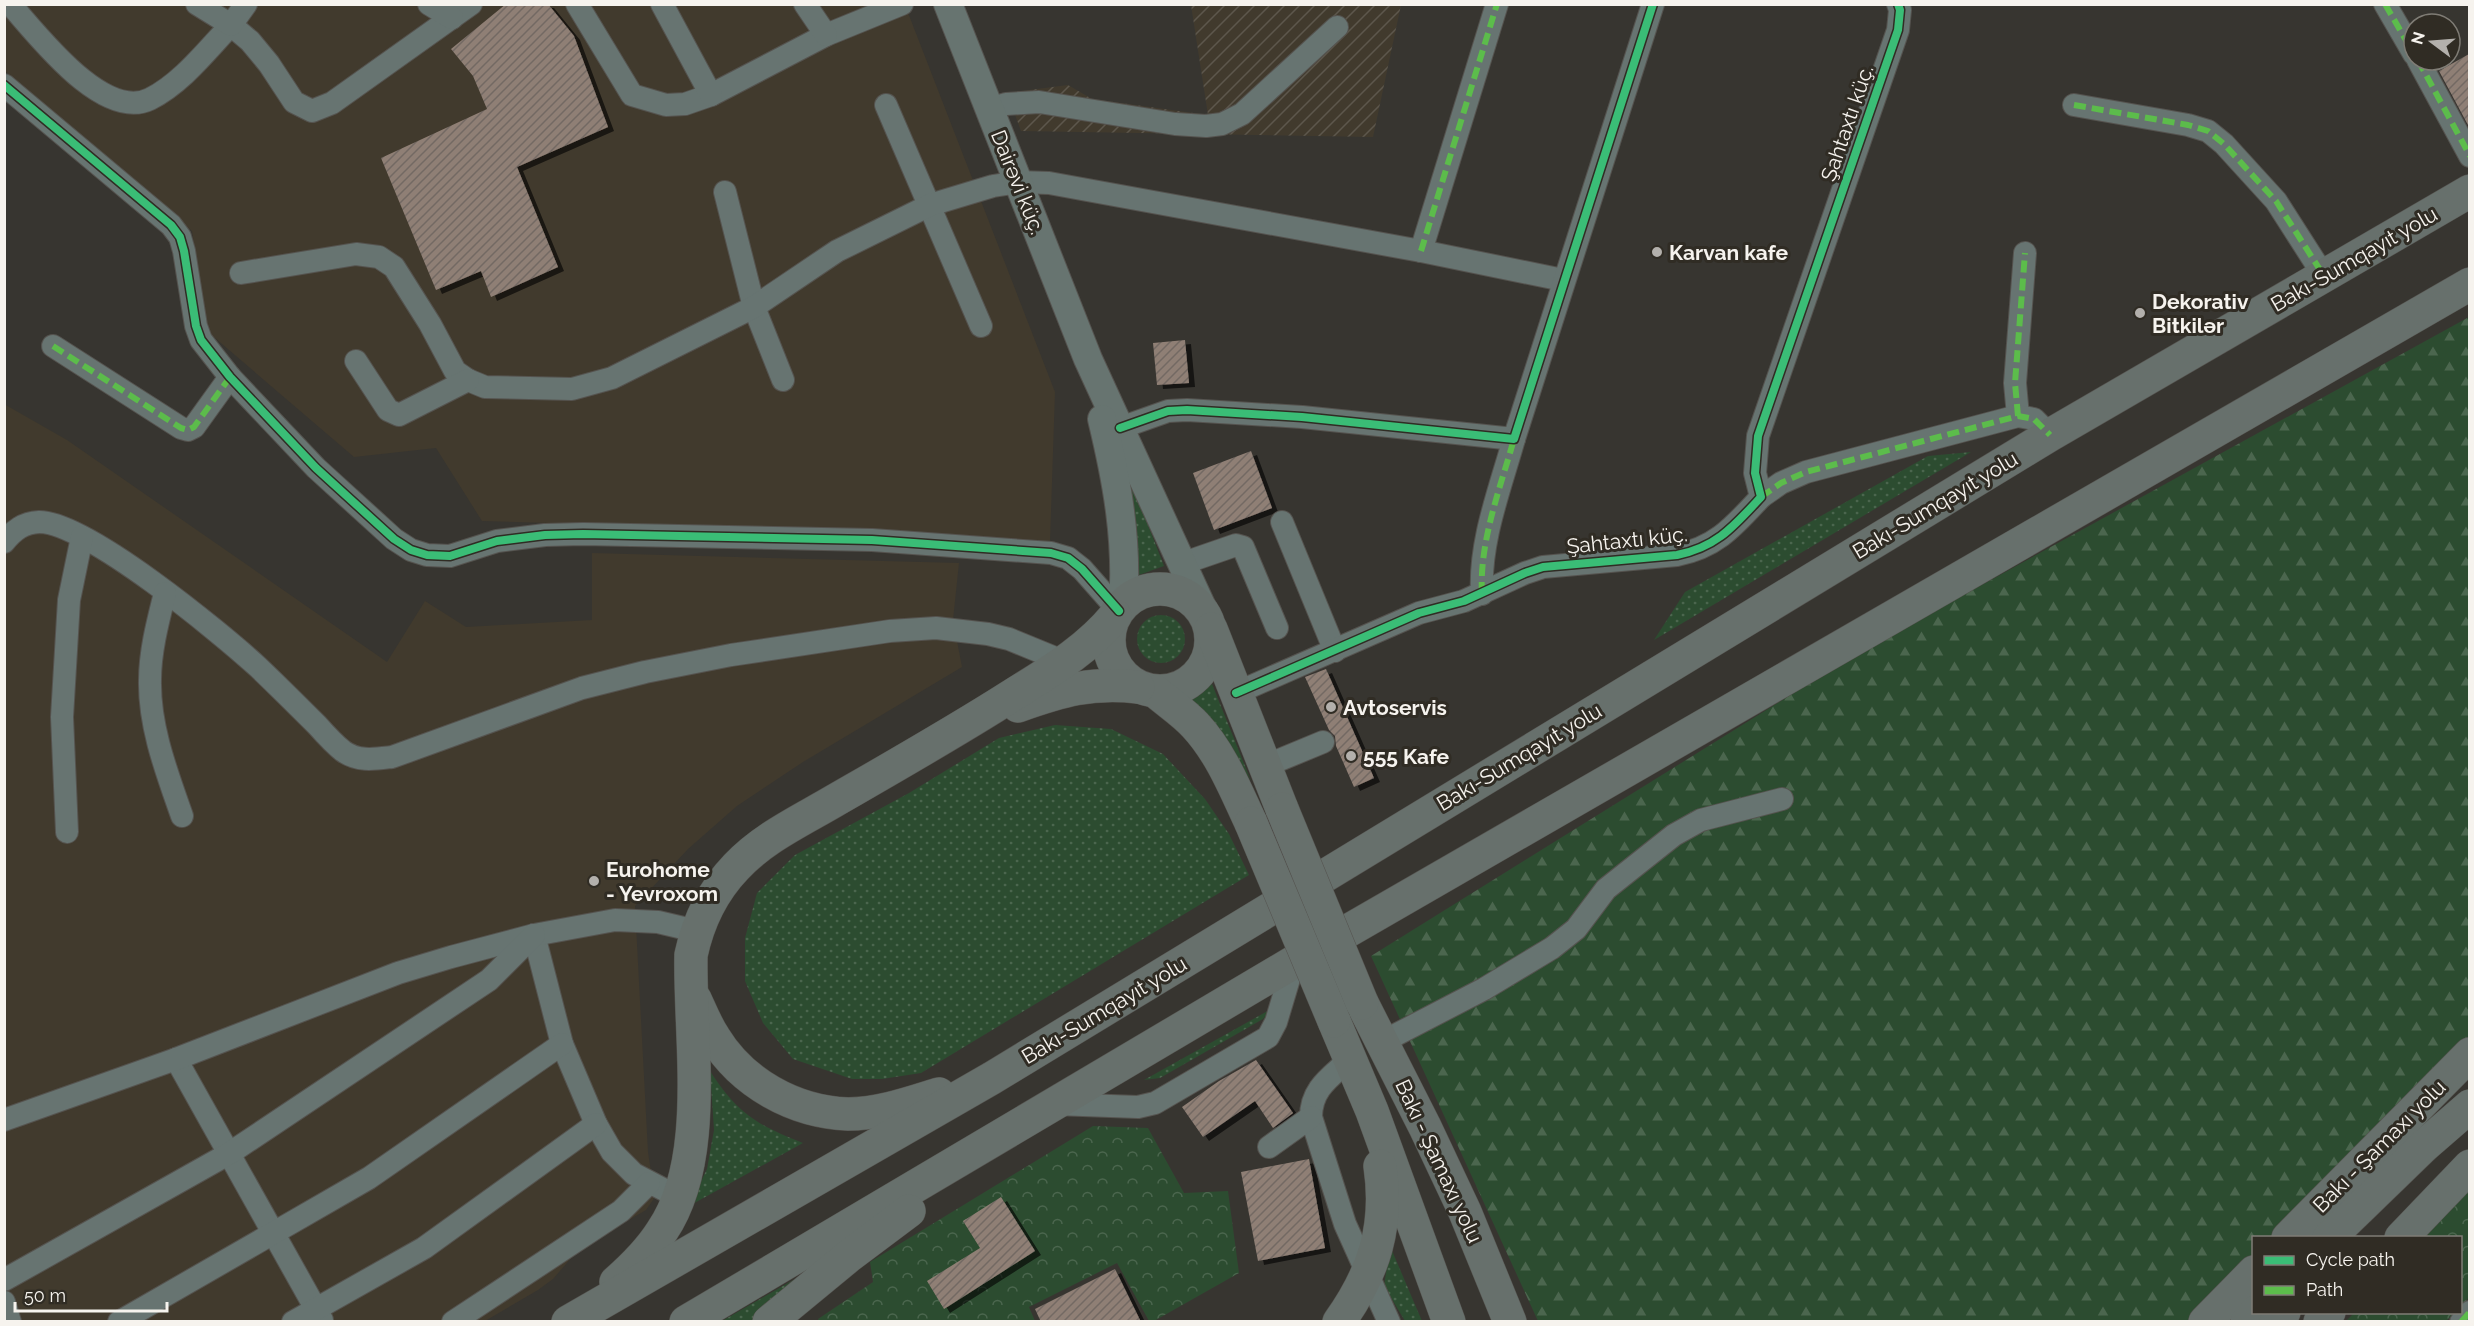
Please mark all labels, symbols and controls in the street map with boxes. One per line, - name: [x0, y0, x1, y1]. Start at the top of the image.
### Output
- north arrow: [2402, 12, 2462, 72]
- text: N: [2407, 30, 2429, 46]
- street label: Şahtaxtı küç.: [1815, 62, 1879, 184]
- street label: Dairəvi küç.: [986, 126, 1050, 238]
- street label: Bakı-Sumqayıt yolu: [2266, 201, 2442, 317]
- place label: Karvan kafe: [1669, 240, 1788, 265]
- marker: Karvan kafe: [1650, 245, 1664, 259]
- place label: Dekorativ Bitkilər: [2152, 289, 2249, 338]
- marker: Dekorativ Bitkilər: [2133, 306, 2147, 320]
- street label: Bakı-Sumqayıt yolu: [1848, 446, 2022, 564]
- street label: Şahtaxtı küç.: [1565, 521, 1689, 559]
- place label: Avtoservis: [1343, 695, 1447, 720]
- street label: Bakı-Sumqayıt yolu: [1432, 698, 1606, 816]
- marker: Avtoservis: [1324, 700, 1338, 714]
- place label: 555 Kafe: [1363, 744, 1450, 769]
- marker: 555 Kafe: [1344, 749, 1358, 763]
- place label: Eurohome - Yevroxom: [606, 857, 718, 906]
- marker: Eurohome - Yevroxom: [587, 874, 601, 888]
- street label: Bakı-Sumqayıt yolu: [1017, 951, 1191, 1069]
- street label: Bakı - Şamaxı yolu: [2307, 1074, 2451, 1218]
- street label: Bakı - Şamaxı yolu: [1390, 1075, 1488, 1247]
- legend: [2252, 1236, 2462, 1314]
- text: Cycle path: [2306, 1249, 2395, 1270]
- scale bar: [15, 1275, 166, 1313]
- text: Path: [2306, 1279, 2343, 1300]
- text: 50 m: [24, 1285, 66, 1306]

